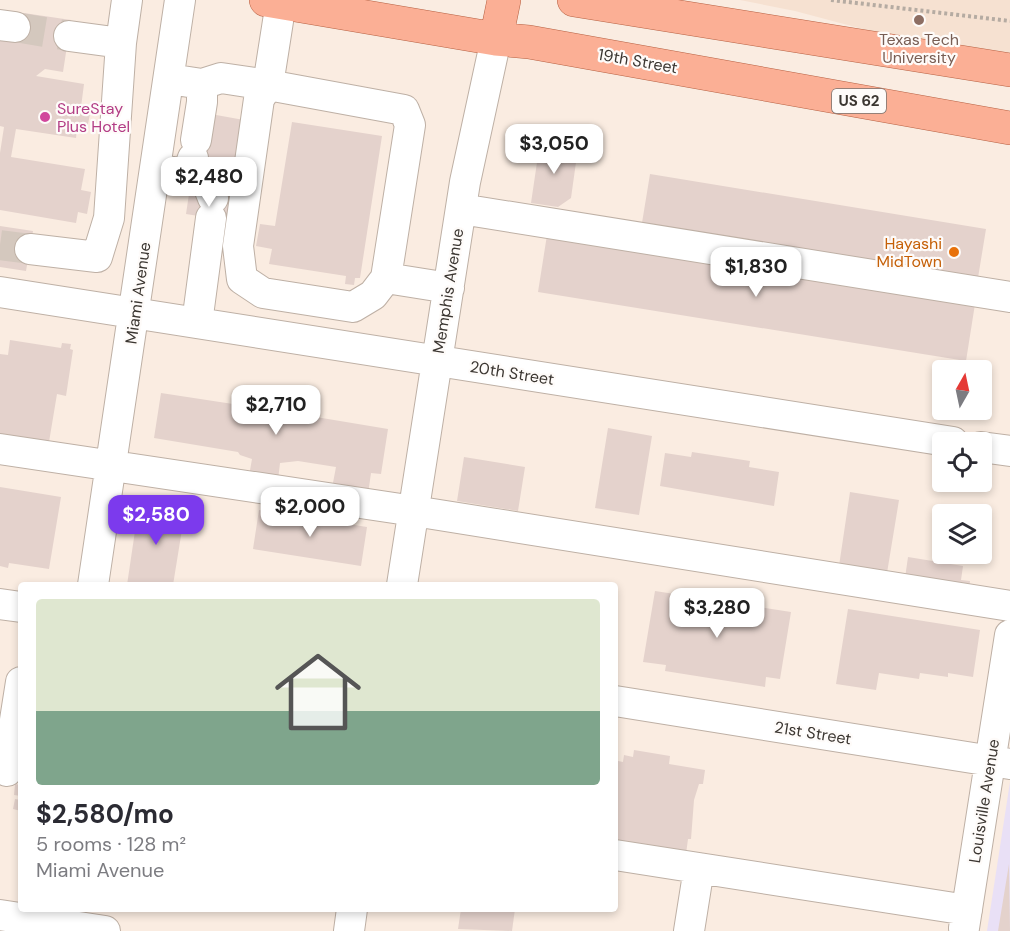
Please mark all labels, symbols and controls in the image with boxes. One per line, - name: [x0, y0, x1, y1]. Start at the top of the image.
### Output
- marker: Texas Tech University: [912, 13, 926, 27]
- place label: Texas Tech University: [879, 29, 959, 68]
- street label: 19th Street: [597, 44, 679, 78]
- road number: US 62: [832, 89, 886, 113]
- place label: SureStay Plus Hotel: [57, 98, 130, 137]
- marker: SureStay Plus Hotel: [38, 110, 52, 124]
- pin: $3,050: [505, 124, 603, 175]
- text: $3,050: [519, 130, 589, 156]
- pin: $2,480: [160, 157, 258, 208]
- text: $2,480: [175, 163, 243, 189]
- street label: Memphis Avenue: [428, 227, 468, 355]
- place label: Hayashi MidTown: [877, 233, 942, 272]
- street label: Miami Avenue: [120, 241, 156, 345]
- marker: Hayashi MidTown: [947, 245, 961, 259]
- pin: $1,830: [707, 247, 805, 298]
- text: $1,830: [724, 253, 788, 279]
- street label: 20th Street: [468, 356, 556, 390]
- north arrow: [932, 360, 992, 420]
- map controls: [932, 360, 992, 564]
- pin: $2,710: [227, 385, 325, 436]
- text: $2,710: [245, 391, 307, 417]
- button: locate: [932, 432, 992, 492]
- pin: $2,000: [261, 487, 359, 538]
- text: $2,000: [275, 493, 345, 519]
- pin: $2,580: [107, 495, 205, 546]
- text: $2,580: [122, 501, 190, 527]
- button: layers: [932, 504, 992, 564]
- pin: $3,280: [668, 588, 766, 639]
- text: $3,280: [683, 594, 751, 620]
- icon: home: [264, 638, 372, 746]
- street label: 21st Street: [773, 717, 853, 749]
- street label: Louisville Avenue: [964, 737, 1004, 865]
- text: $2,580/mo: [36, 797, 174, 831]
- text: 5 rooms · 128 m²: [36, 831, 186, 857]
- text: Miami Avenue: [36, 857, 164, 883]

